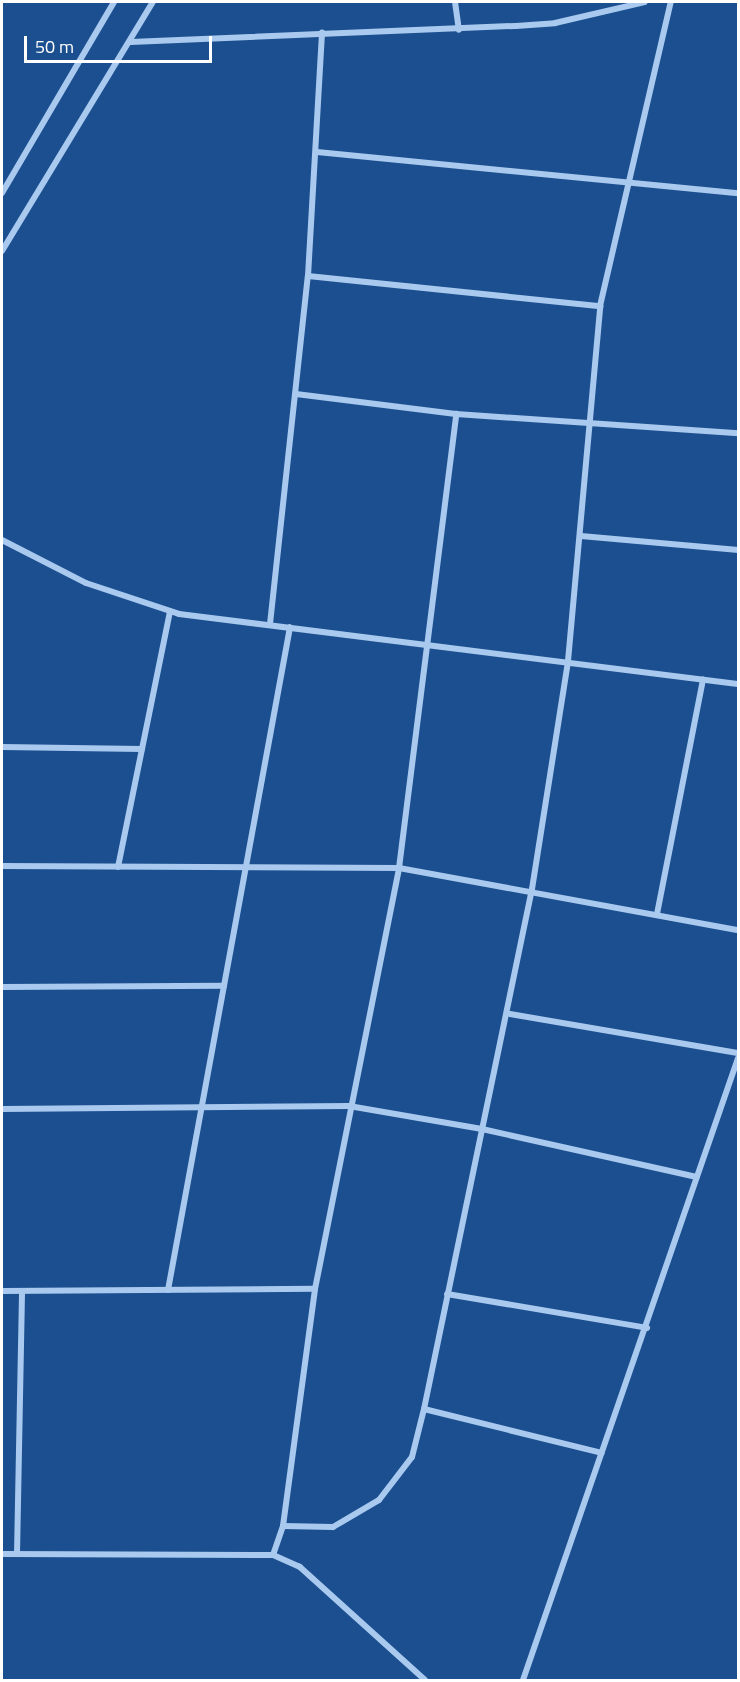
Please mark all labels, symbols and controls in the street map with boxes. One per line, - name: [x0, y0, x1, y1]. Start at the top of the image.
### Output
- scale bar: [27, 24, 214, 62]
- text: 50 m: [35, 33, 74, 60]

